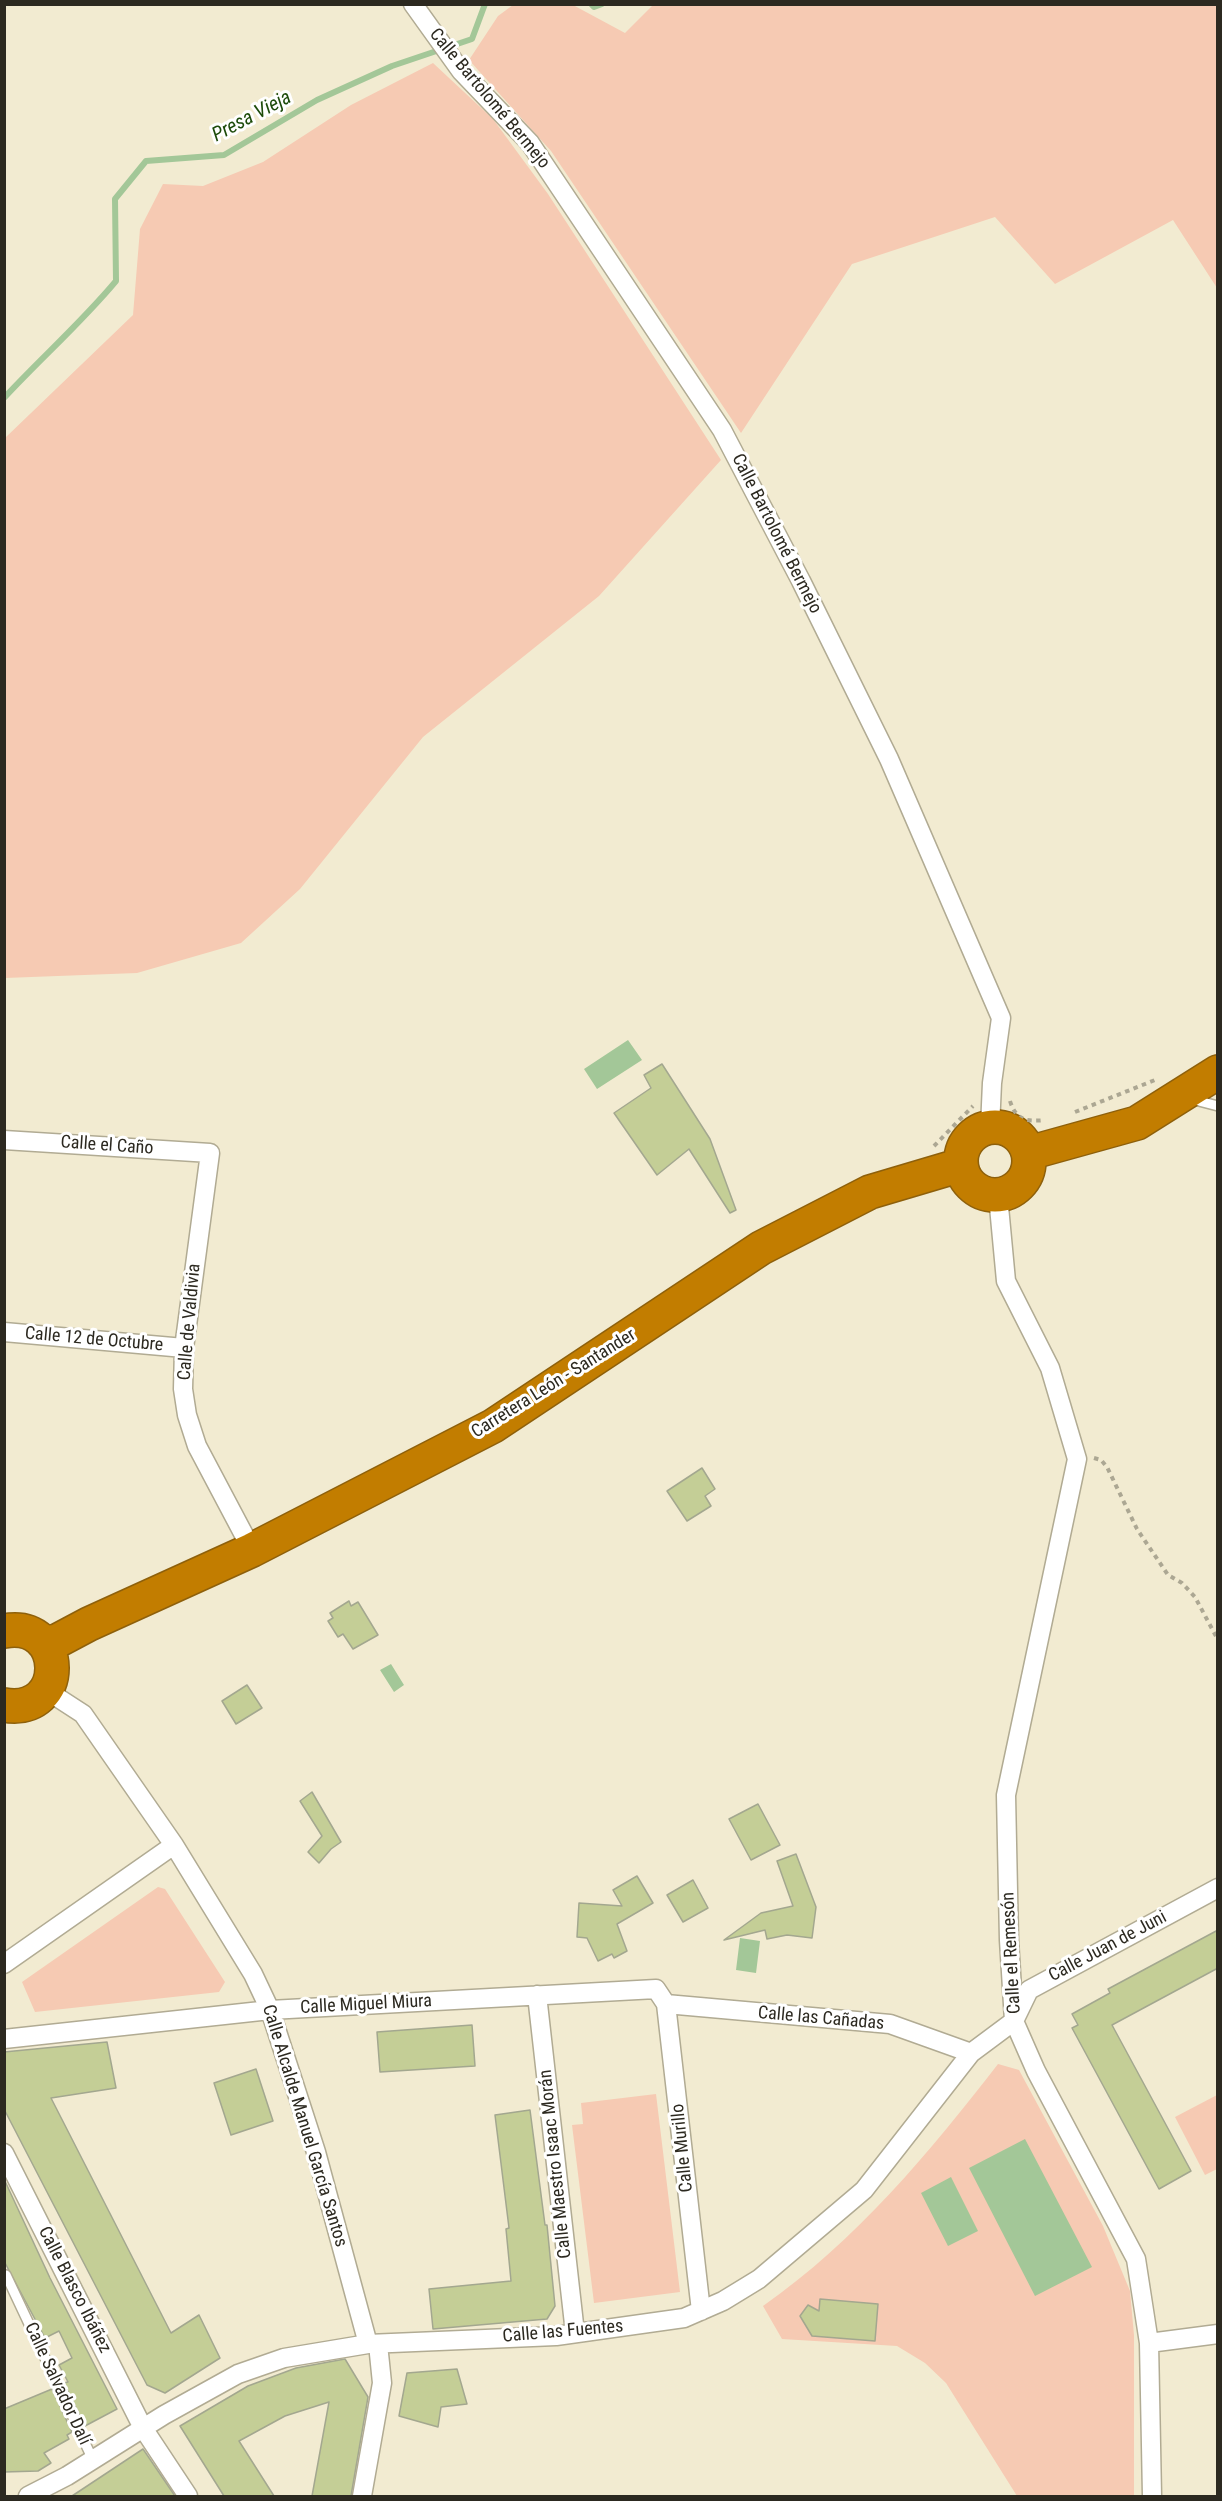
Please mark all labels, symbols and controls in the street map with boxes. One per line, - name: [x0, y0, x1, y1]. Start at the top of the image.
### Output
- street label: Calle Bartolomé Bermejo: [424, 25, 554, 173]
- water label: Presa Vieja: [208, 86, 296, 148]
- street label: Calle Bartolomé Bermejo: [726, 451, 826, 617]
- street label: Calle el Caño: [60, 1132, 154, 1160]
- street label: Calle de Valdivia: [174, 1263, 206, 1381]
- street label: Calle 12 de Octubre: [24, 1323, 164, 1357]
- street label: Carretera León - Santander: [468, 1325, 640, 1443]
- street label: Calle el Remesón: [998, 1891, 1026, 2015]
- street label: Calle Juan de Juni: [1045, 1907, 1171, 1987]
- street label: Calle Miguel Miura: [300, 1991, 432, 2019]
- street label: Calle Alcalde Manuel García Santos: [257, 2002, 351, 2250]
- street label: Calle las Cañadas: [757, 2003, 885, 2035]
- street label: Calle Maestro Isaac Morán: [535, 2068, 577, 2260]
- street label: Calle Murillo: [668, 2103, 698, 2193]
- street label: Calle Blasco Ibáñez: [33, 2223, 115, 2357]
- street label: Calle las Fuentes: [502, 2316, 624, 2348]
- street label: Calle Salvador Dalí: [19, 2319, 95, 2449]

